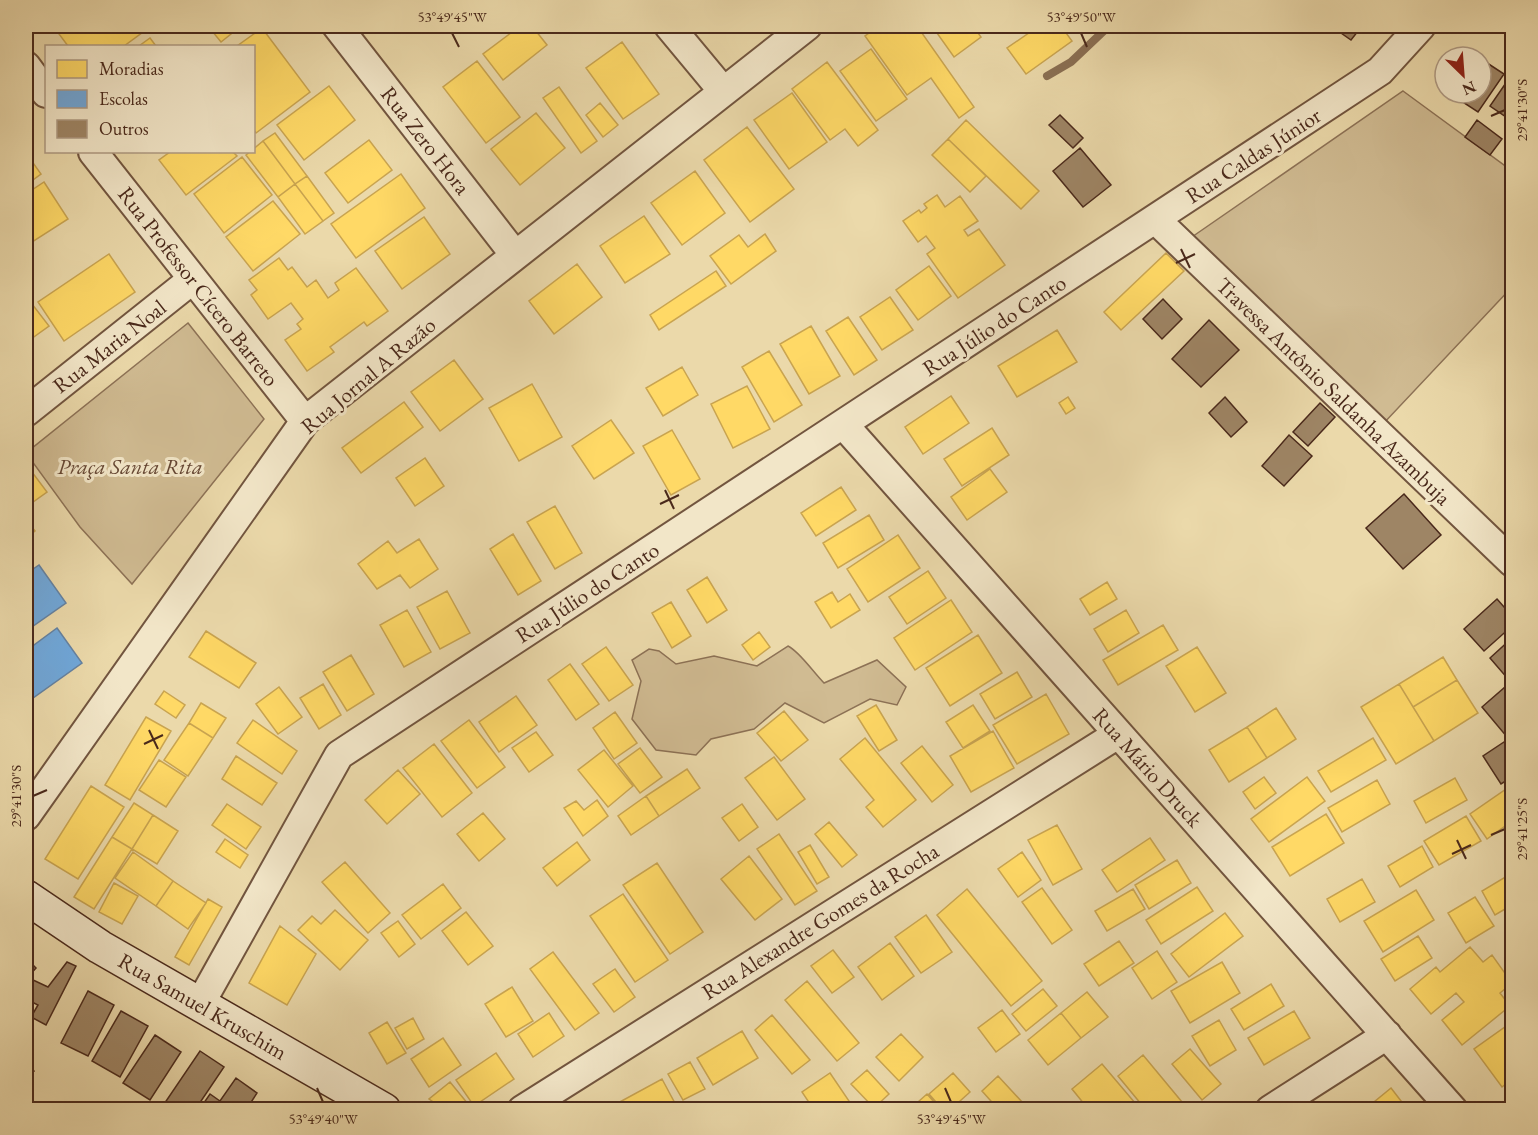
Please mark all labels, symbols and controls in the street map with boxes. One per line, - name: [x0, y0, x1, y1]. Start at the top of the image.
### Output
- text: 53°49'45"W: [417, 7, 487, 26]
- text: 53°49'50"W: [1046, 7, 1116, 26]
- legend: [45, 45, 255, 153]
- north arrow: [1433, 45, 1493, 105]
- text: Moradias: [99, 57, 164, 80]
- text: N: [1459, 76, 1479, 100]
- text: 29°41'30"S: [1512, 79, 1531, 141]
- street label: Rua Zero Hora: [374, 80, 477, 201]
- text: Escolas: [99, 87, 148, 110]
- street label: Rua Caldas Júnior: [1180, 100, 1327, 210]
- text: Outros: [99, 117, 149, 140]
- street label: Rua Professor Cícero Barreto: [111, 180, 286, 392]
- street label: Rua Júlio do Canto: [917, 268, 1072, 383]
- street label: Travessa Antônio Saldanha Azambuja: [1210, 271, 1458, 512]
- street label: Rua Maria Noal: [47, 293, 172, 400]
- street label: Rua Jornal A Razão: [295, 310, 442, 440]
- park label: Praça Santa Rita: [57, 452, 203, 481]
- street label: Rua Júlio do Canto: [510, 535, 665, 650]
- street label: Rua Mário Druck: [1086, 701, 1210, 834]
- text: 29°41'30"S: [6, 765, 25, 827]
- text: 29°41'25"S: [1512, 798, 1531, 860]
- street label: Rua Alexandre Gomes da Rocha: [696, 836, 944, 1006]
- street label: Rua Samuel Kruschim: [113, 946, 292, 1067]
- text: 53°49'40"W: [288, 1109, 358, 1128]
- text: 53°49'45"W: [916, 1109, 986, 1128]

